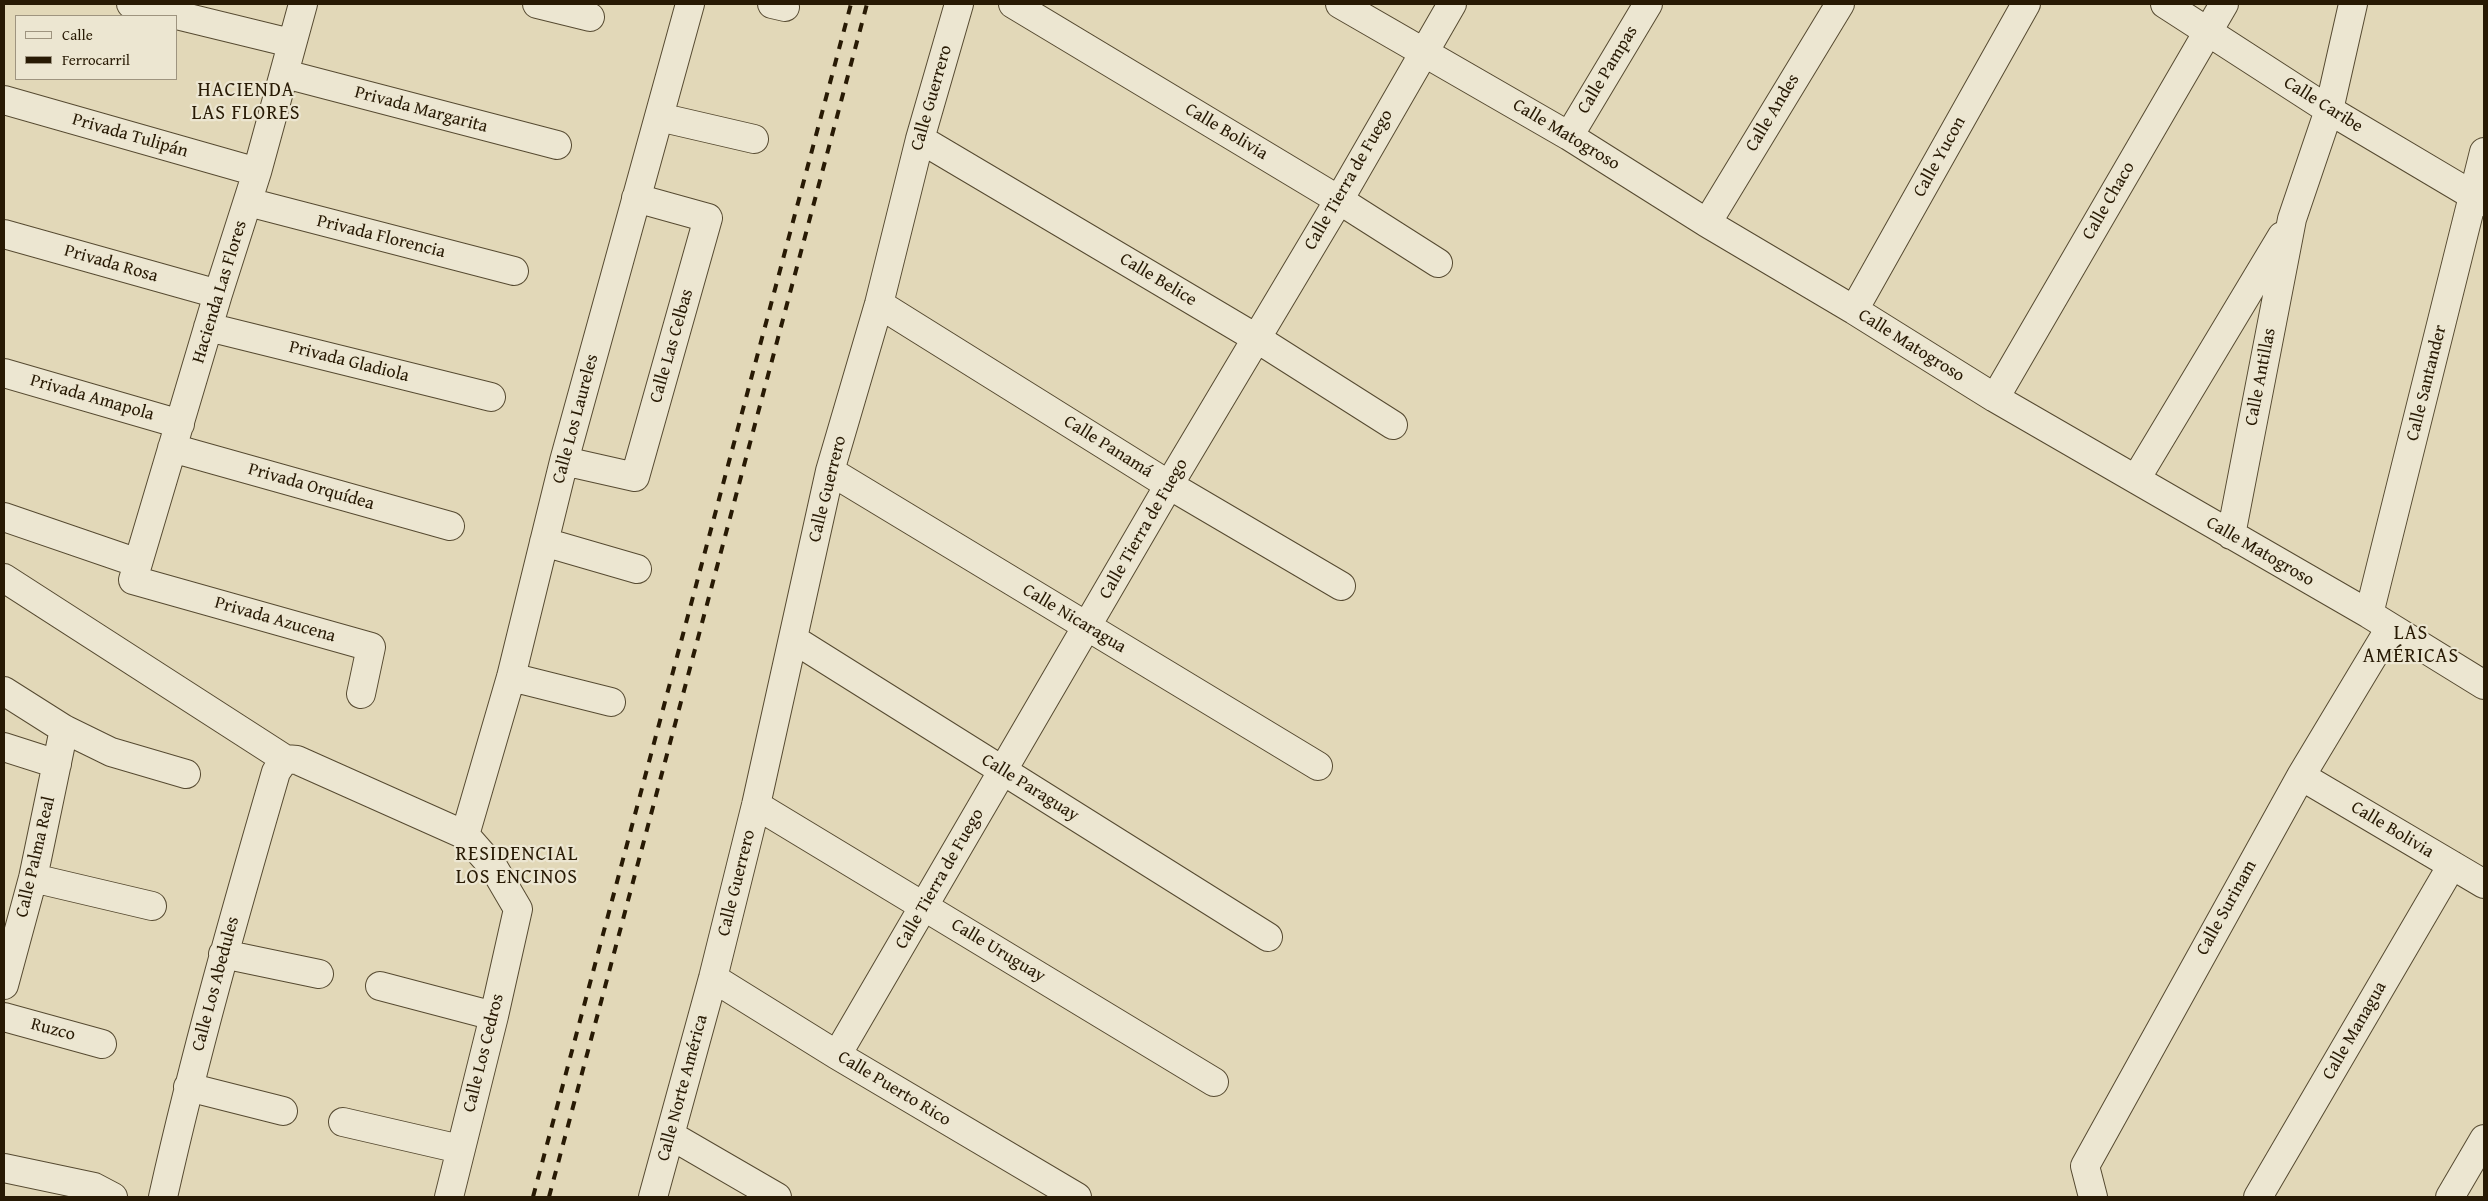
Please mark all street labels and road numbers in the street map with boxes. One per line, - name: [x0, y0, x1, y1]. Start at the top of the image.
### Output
- street label: Calle Pampas: [1573, 22, 1643, 118]
- street label: Calle Guerrero: [907, 43, 957, 153]
- street label: Calle Andes: [1741, 70, 1805, 156]
- street label: Calle Caribe: [2279, 72, 2367, 138]
- street label: Privada Margarita: [352, 82, 490, 138]
- street label: Calle Matogroso: [1508, 95, 1624, 175]
- street label: Calle Bolivia: [1181, 99, 1271, 165]
- street label: Calle Tierra de Fuego: [1300, 106, 1398, 254]
- street label: Privada Tulipán: [70, 109, 190, 163]
- street label: Calle Yucon: [1909, 113, 1971, 201]
- street label: Calle Chaco: [2078, 158, 2140, 244]
- street label: Privada Florencia: [315, 211, 447, 263]
- street label: Hacienda Las Flores: [188, 218, 252, 366]
- street label: Privada Rosa: [62, 240, 160, 288]
- street label: Calle Belice: [1116, 249, 1200, 311]
- street label: Calle Las Celbas: [645, 287, 699, 405]
- street label: Calle Matogroso: [1854, 305, 1968, 387]
- street label: Calle Santander: [2402, 323, 2452, 443]
- street label: Calle Antillas: [2241, 326, 2281, 428]
- street label: Privada Gladiola: [287, 337, 411, 387]
- street label: Calle Los Laureles: [548, 352, 604, 486]
- street label: Privada Amapola: [28, 370, 156, 426]
- street label: Calle Panamá: [1060, 411, 1156, 483]
- street label: Calle Guerrero: [804, 434, 852, 544]
- street label: Calle Tierra de Fuego: [1095, 455, 1193, 603]
- street label: Privada Orquídea: [245, 459, 377, 515]
- street label: Calle Matogroso: [2202, 512, 2318, 592]
- street label: Calle Nicaragua: [1018, 580, 1130, 658]
- street label: Privada Azucena: [212, 592, 338, 648]
- street label: Calle Paraguay: [977, 749, 1083, 827]
- street label: Calle Palma Real: [12, 794, 60, 920]
- street label: Calle Bolivia: [2347, 797, 2437, 863]
- street label: Calle Tierra de Fuego: [891, 805, 989, 953]
- street label: Calle Guerrero: [713, 828, 761, 938]
- street label: Calle Surinam: [2192, 857, 2262, 959]
- street label: Calle Los Abedules: [188, 914, 244, 1054]
- street label: Calle Uruguay: [947, 914, 1049, 988]
- street label: Calle Managua: [2318, 978, 2392, 1084]
- street label: Calle Los Cedros: [459, 992, 509, 1114]
- street label: Calle Norte América: [653, 1012, 713, 1164]
- street label: Ruzco: [28, 1014, 78, 1046]
- street label: Calle Puerto Rico: [834, 1047, 954, 1131]

